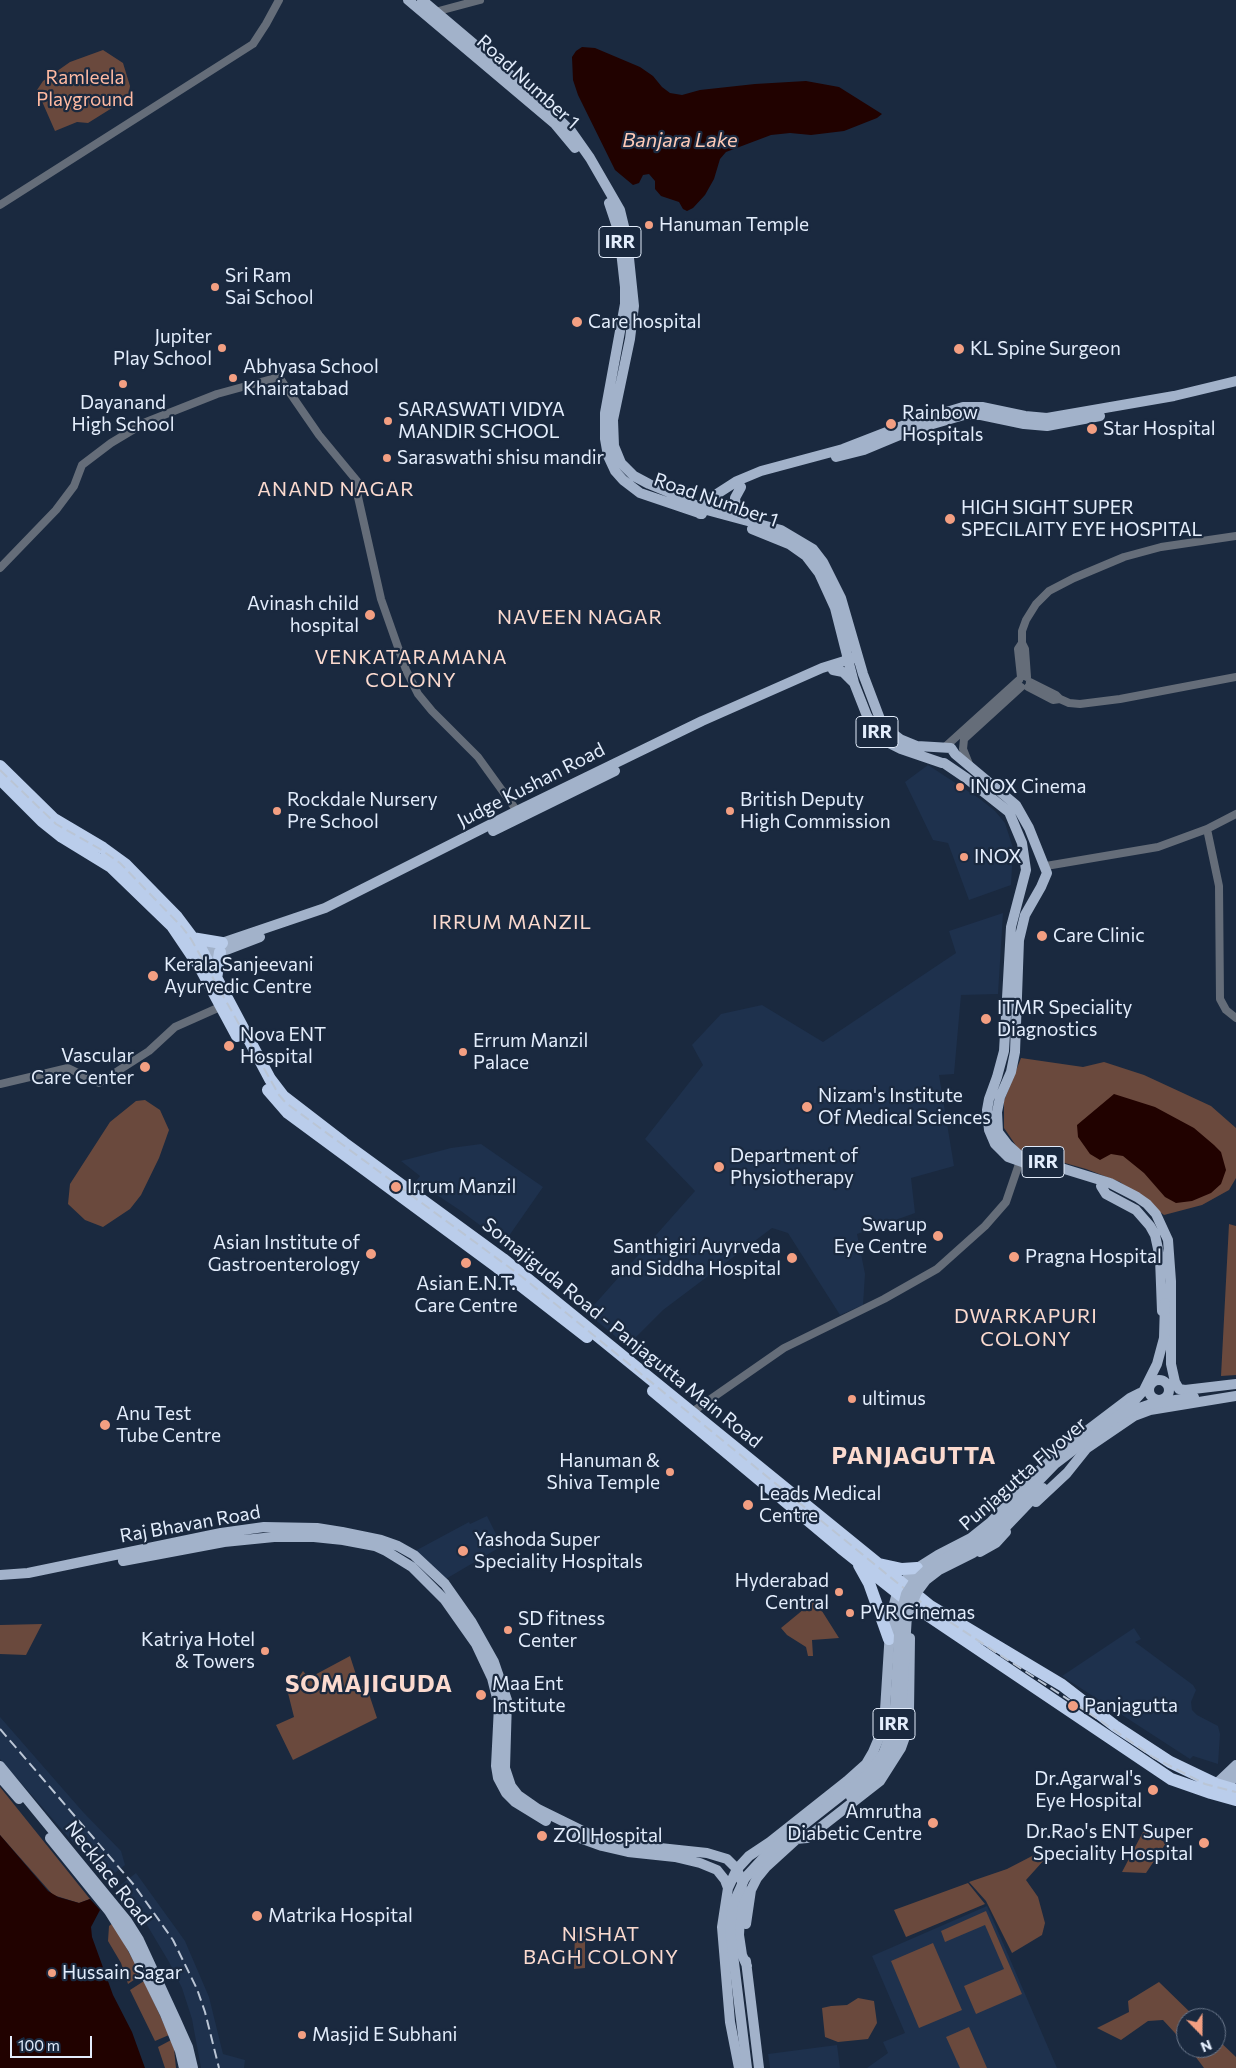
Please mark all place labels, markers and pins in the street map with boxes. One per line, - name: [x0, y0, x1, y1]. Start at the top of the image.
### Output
- place label: Hanuman Temple: [659, 214, 809, 236]
- marker: Hanuman Temple: [643, 219, 655, 231]
- place label: Sri Ram Sai School: [225, 265, 314, 309]
- marker: Sri Ram Sai School: [209, 281, 221, 293]
- place label: Care hospital: [588, 311, 701, 333]
- marker: Care hospital: [570, 315, 584, 329]
- place label: Jupiter Play School: [113, 326, 212, 370]
- place label: KL Spine Surgeon: [970, 338, 1121, 360]
- marker: Jupiter Play School: [216, 342, 228, 354]
- marker: KL Spine Surgeon: [952, 342, 966, 356]
- place label: Abhyasa School Khairatabad: [243, 356, 379, 400]
- marker: Abhyasa School Khairatabad: [227, 372, 239, 384]
- marker: Dayanand High School: [117, 378, 129, 390]
- place label: Dayanand High School: [72, 392, 174, 436]
- place label: SARASWATI VIDYA MANDIR SCHOOL: [398, 399, 565, 443]
- place label: Rainbow Hospitals: [902, 402, 983, 446]
- marker: SARASWATI VIDYA MANDIR SCHOOL: [382, 415, 394, 427]
- marker: Rainbow Hospitals: [884, 417, 898, 431]
- place label: Star Hospital: [1103, 418, 1216, 440]
- marker: Star Hospital: [1085, 422, 1099, 436]
- place label: Saraswathi shisu mandir: [397, 447, 604, 469]
- marker: Saraswathi shisu mandir: [381, 452, 393, 464]
- place label: HIGH SIGHT SUPER SPECILAITY EYE HOSPITAL: [961, 497, 1202, 541]
- marker: HIGH SIGHT SUPER SPECILAITY EYE HOSPITAL: [943, 512, 957, 526]
- place label: Avinash child hospital: [247, 593, 359, 637]
- marker: Avinash child hospital: [363, 608, 377, 622]
- place label: INOX Cinema: [970, 776, 1086, 798]
- marker: INOX Cinema: [954, 781, 966, 793]
- place label: Rockdale Nursery Pre School: [287, 789, 437, 833]
- place label: British Deputy High Commission: [740, 789, 891, 833]
- marker: Rockdale Nursery Pre School: [271, 805, 283, 817]
- marker: British Deputy High Commission: [724, 805, 736, 817]
- place label: INOX: [974, 846, 1021, 868]
- marker: INOX: [958, 851, 970, 863]
- place label: Care Clinic: [1053, 925, 1145, 947]
- marker: Care Clinic: [1035, 929, 1049, 943]
- place label: Kerala Sanjeevani Ayurvedic Centre: [164, 954, 314, 998]
- marker: Kerala Sanjeevani Ayurvedic Centre: [146, 969, 160, 983]
- place label: ITMR Speciality Diagnostics: [997, 997, 1132, 1041]
- marker: ITMR Speciality Diagnostics: [979, 1012, 993, 1026]
- place label: Nova ENT Hospital: [240, 1024, 326, 1068]
- place label: Errum Manzil Palace: [473, 1030, 588, 1074]
- marker: Nova ENT Hospital: [222, 1039, 236, 1053]
- place label: Vascular Care Center: [31, 1045, 134, 1089]
- marker: Errum Manzil Palace: [457, 1046, 469, 1058]
- marker: Vascular Care Center: [138, 1060, 152, 1074]
- place label: Nizam's Institute Of Medical Sciences: [818, 1085, 991, 1129]
- marker: Nizam's Institute Of Medical Sciences: [800, 1100, 814, 1114]
- place label: Department of Physiotherapy: [730, 1145, 858, 1189]
- marker: Department of Physiotherapy: [712, 1160, 726, 1174]
- place label: Irrum Manzil: [407, 1176, 516, 1198]
- marker: Irrum Manzil: [389, 1180, 403, 1194]
- place label: Swarup Eye Centre: [834, 1214, 927, 1258]
- marker: Swarup Eye Centre: [931, 1229, 945, 1243]
- place label: Asian Institute of Gastroenterology: [208, 1232, 360, 1276]
- place label: Santhigiri Auyrveda and Siddha Hospital: [610, 1236, 781, 1280]
- place label: Pragna Hospital: [1025, 1246, 1162, 1268]
- marker: Asian Institute of Gastroenterology: [364, 1247, 378, 1261]
- marker: Pragna Hospital: [1007, 1250, 1021, 1264]
- marker: Santhigiri Auyrveda and Siddha Hospital: [785, 1251, 799, 1265]
- marker: Asian E.N.T. Care Centre: [459, 1256, 473, 1270]
- place label: Asian E.N.T. Care Centre: [415, 1273, 517, 1317]
- place label: ultimus: [862, 1388, 926, 1410]
- marker: ultimus: [846, 1393, 858, 1405]
- place label: Anu Test Tube Centre: [116, 1403, 221, 1447]
- marker: Anu Test Tube Centre: [98, 1418, 112, 1432]
- place label: Hanuman & Shiva Temple: [547, 1450, 660, 1494]
- marker: Hanuman & Shiva Temple: [664, 1466, 676, 1478]
- place label: Leads Medical Centre: [759, 1483, 881, 1527]
- marker: Leads Medical Centre: [741, 1498, 755, 1512]
- place label: Yashoda Super Speciality Hospitals: [474, 1529, 643, 1573]
- marker: Yashoda Super Speciality Hospitals: [456, 1544, 470, 1558]
- place label: Hyderabad Central: [735, 1570, 829, 1614]
- marker: Hyderabad Central: [833, 1586, 845, 1598]
- place label: PVR Cinemas: [860, 1602, 975, 1624]
- marker: PVR Cinemas: [844, 1607, 856, 1619]
- place label: SD fitness Center: [518, 1608, 605, 1652]
- marker: SD fitness Center: [502, 1624, 514, 1636]
- place label: Katriya Hotel & Towers: [141, 1629, 255, 1673]
- marker: Katriya Hotel & Towers: [259, 1645, 271, 1657]
- place label: Maa Ent Institute: [492, 1673, 566, 1717]
- marker: Maa Ent Institute: [474, 1688, 488, 1702]
- place label: Panjagutta: [1084, 1695, 1178, 1717]
- marker: Panjagutta: [1066, 1699, 1080, 1713]
- place label: Dr.Agarwal's Eye Hospital: [1034, 1768, 1142, 1812]
- marker: Dr.Agarwal's Eye Hospital: [1146, 1783, 1160, 1797]
- place label: Amrutha Diabetic Centre: [787, 1801, 922, 1845]
- marker: Amrutha Diabetic Centre: [926, 1816, 940, 1830]
- place label: Dr.Rao's ENT Super Speciality Hospital: [1026, 1821, 1193, 1865]
- place label: ZOI Hospital: [553, 1825, 663, 1847]
- marker: ZOI Hospital: [535, 1829, 549, 1843]
- marker: Dr.Rao's ENT Super Speciality Hospital: [1197, 1836, 1211, 1850]
- place label: Matrika Hospital: [268, 1905, 413, 1927]
- marker: Matrika Hospital: [250, 1909, 264, 1923]
- place label: Hussain Sagar: [62, 1962, 182, 1984]
- marker: Hussain Sagar: [46, 1967, 58, 1979]
- place label: Masjid E Subhani: [312, 2024, 457, 2046]
- marker: Masjid E Subhani: [296, 2029, 308, 2041]

